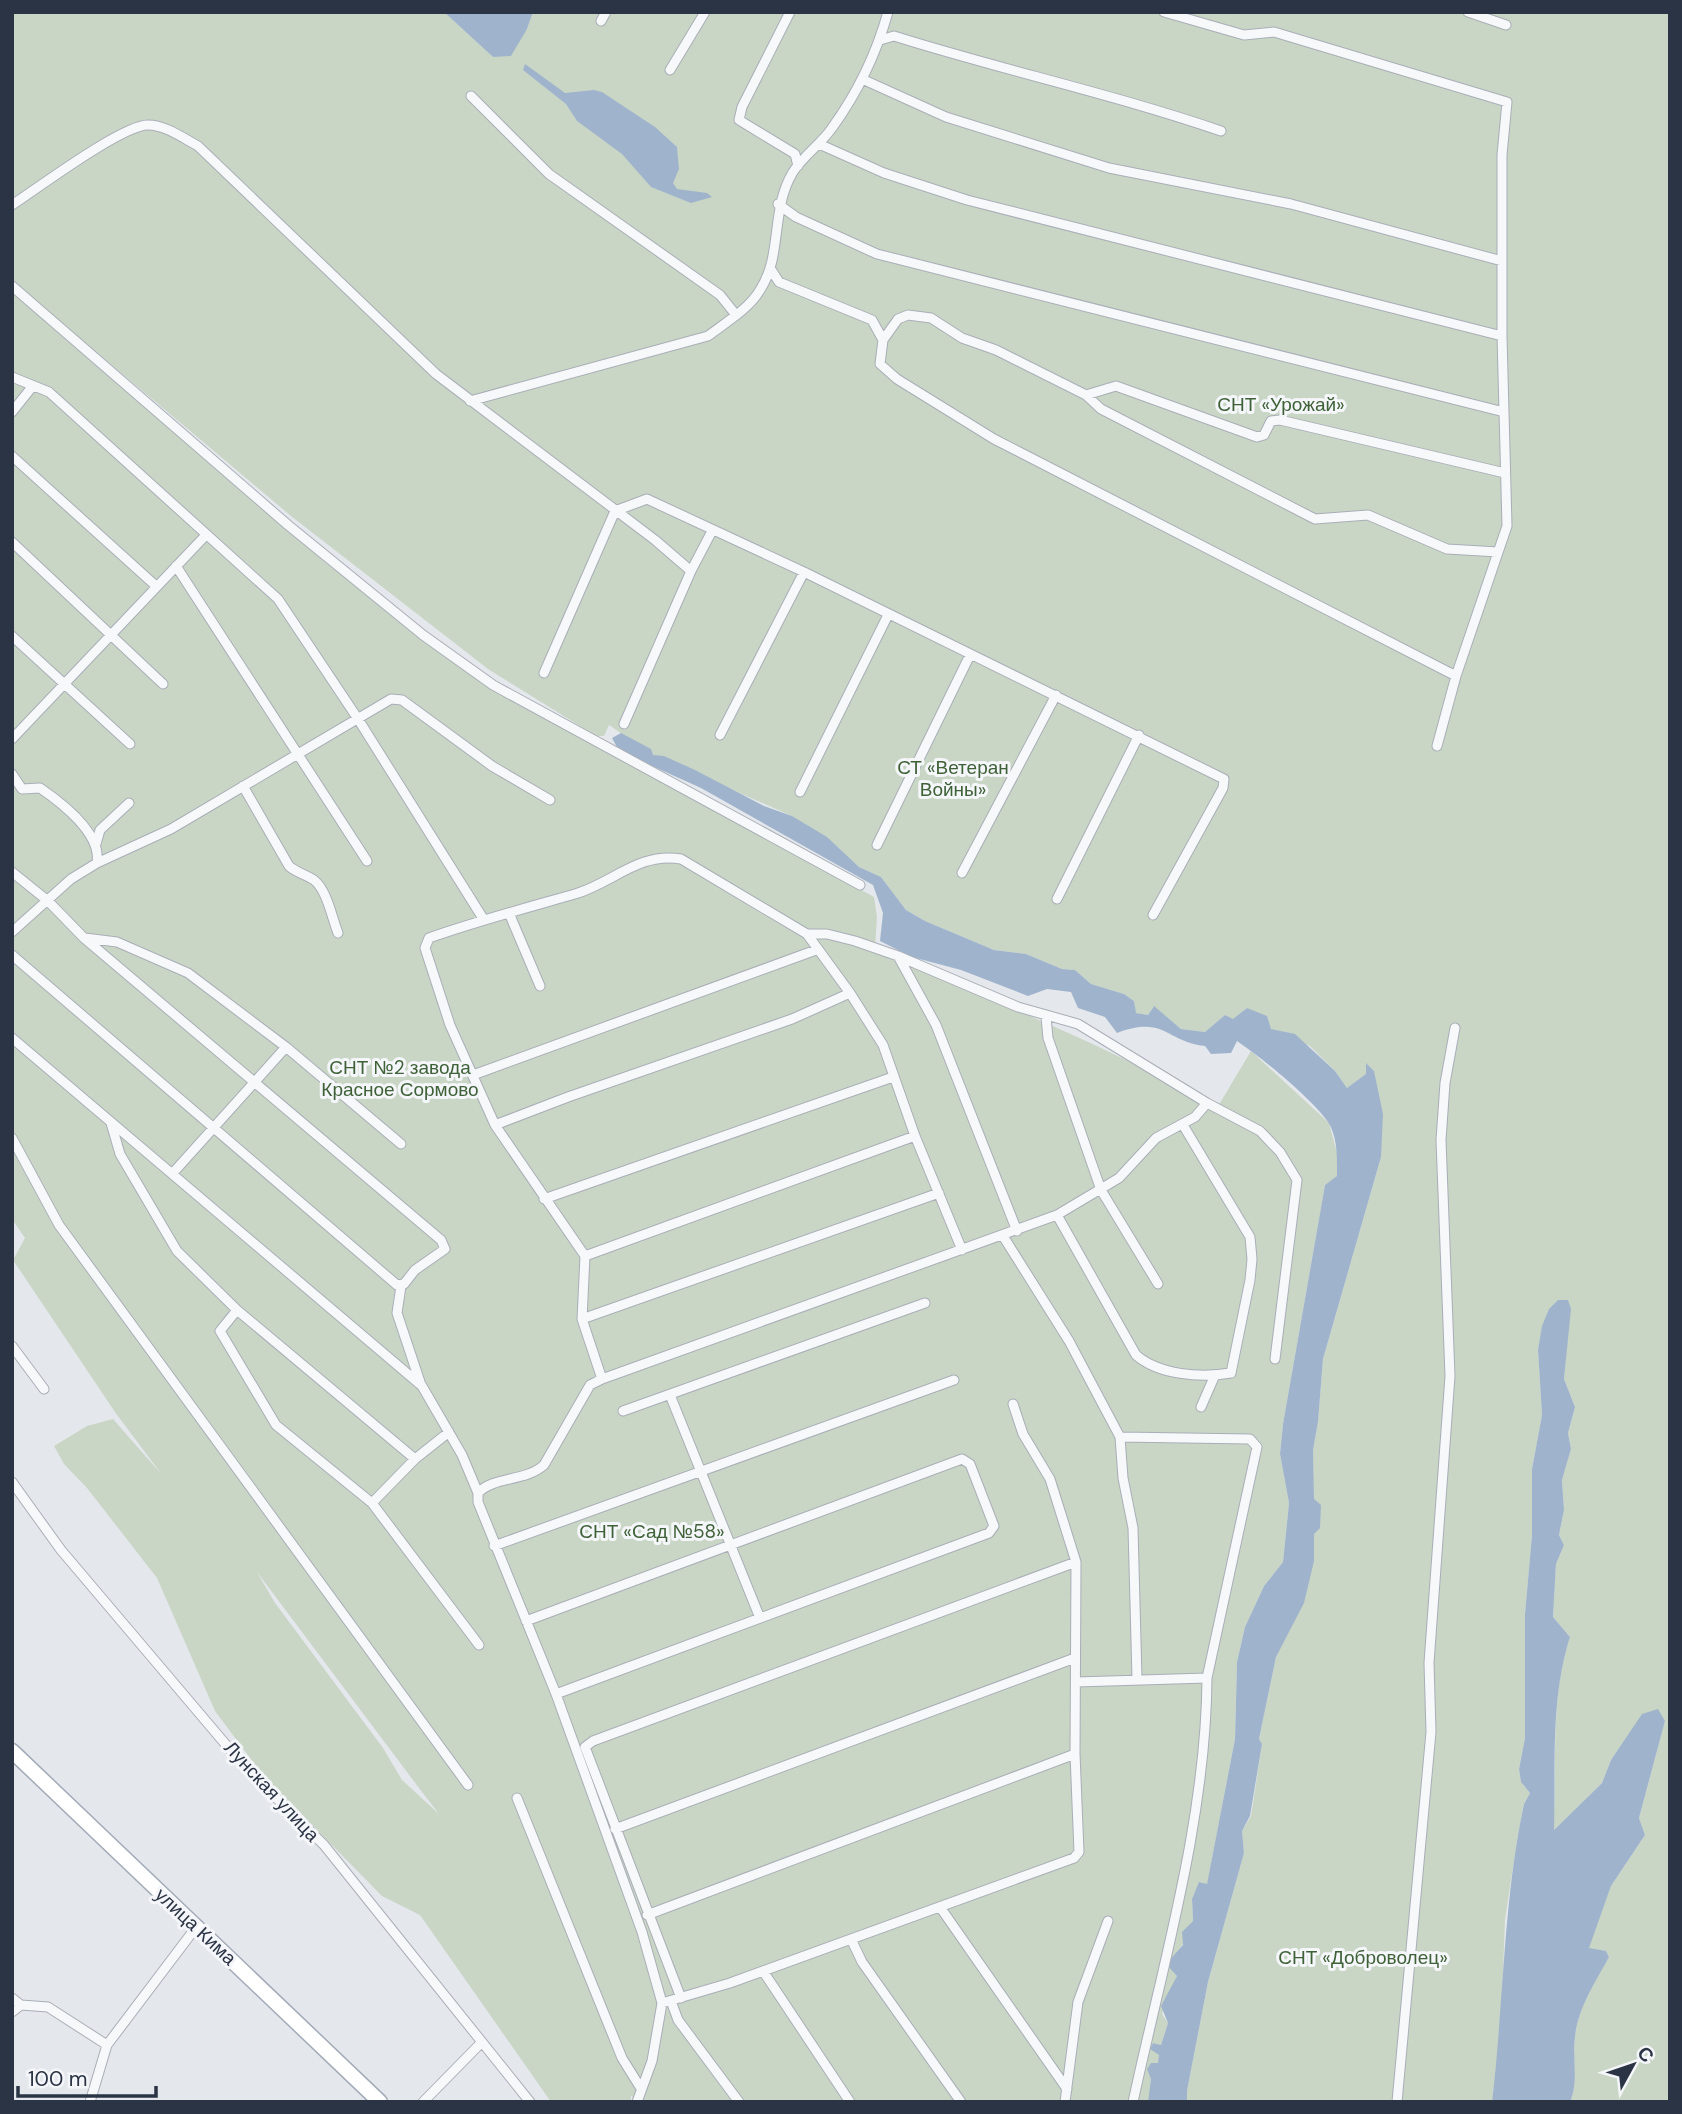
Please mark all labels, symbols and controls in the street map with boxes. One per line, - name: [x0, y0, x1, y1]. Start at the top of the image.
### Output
- park label: СНТ «Урожай»: [1217, 392, 1345, 417]
- park label: СТ «Ветеран Войны»: [897, 755, 1009, 802]
- park label: СНТ №2 завода Красное Сормово: [321, 1055, 479, 1102]
- park label: СНТ «Сад №58»: [579, 1519, 725, 1544]
- street label: Лунская улица: [218, 1736, 325, 1847]
- street label: улица Кима: [150, 1882, 242, 1971]
- park label: СНТ «Доброволец»: [1278, 1945, 1448, 1970]
- north arrow: [1598, 2030, 1668, 2100]
- text: С: [1632, 2041, 1660, 2068]
- scale bar: [18, 2054, 156, 2098]
- text: 100 m: [28, 2065, 88, 2093]

